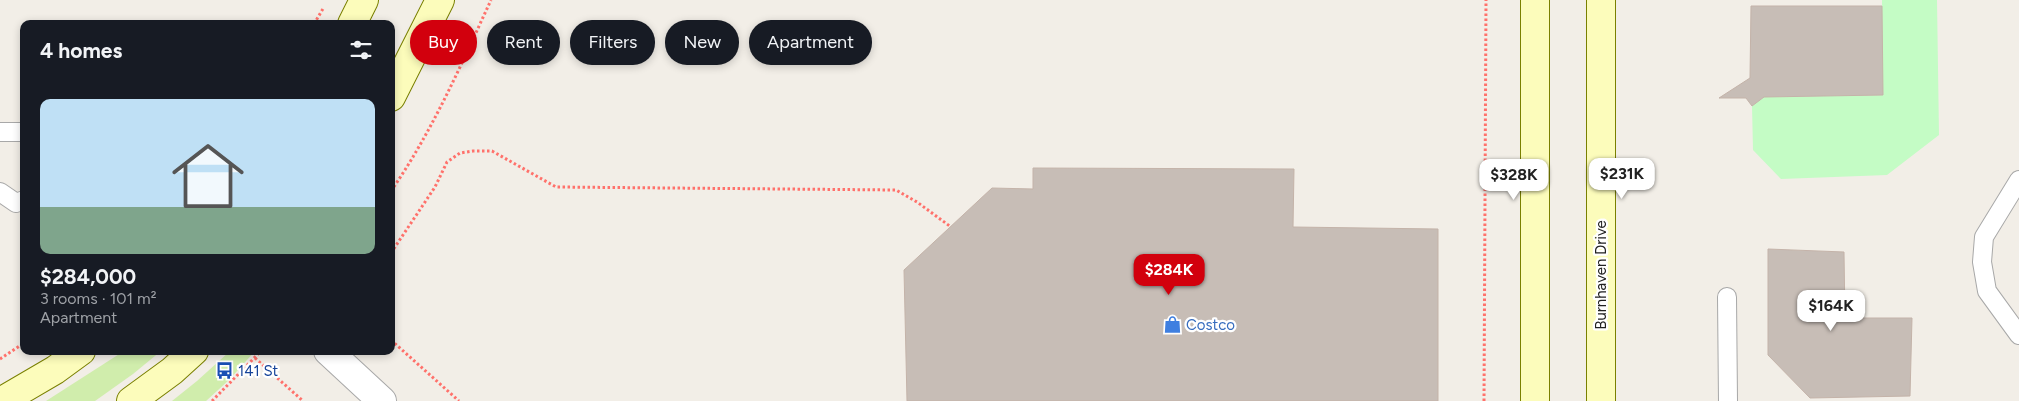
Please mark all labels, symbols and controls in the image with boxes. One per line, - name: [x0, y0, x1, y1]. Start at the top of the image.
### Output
- chip: Buy: [410, 20, 477, 65]
- chip: Rent: [487, 20, 560, 65]
- chip: Filters: [570, 20, 655, 65]
- chip: New: [665, 20, 739, 65]
- chip: Apartment: [749, 20, 872, 65]
- icon: filters: [347, 36, 375, 64]
- text: 4 homes: [40, 38, 122, 63]
- icon: home: [163, 131, 253, 221]
- pin: $328K: [1479, 158, 1549, 201]
- pin: $231K: [1587, 158, 1657, 200]
- text: $231K: [1600, 164, 1644, 183]
- text: $328K: [1490, 165, 1538, 184]
- street label: Burnhaven Drive: [1592, 220, 1610, 330]
- pin: $284K: [1134, 254, 1204, 296]
- text: $284K: [1145, 260, 1193, 279]
- text: $284,000: [40, 264, 136, 289]
- text: 3 rooms · 101 m²: [40, 289, 156, 308]
- pin: $164K: [1796, 290, 1866, 332]
- text: $164K: [1808, 296, 1854, 315]
- text: Apartment: [40, 308, 117, 327]
- shop icon: Costco: [1162, 315, 1182, 335]
- place label: Costco: [1186, 316, 1235, 334]
- bus stop icon: 141 St: [214, 361, 234, 381]
- place label: 141 St: [238, 362, 279, 380]

